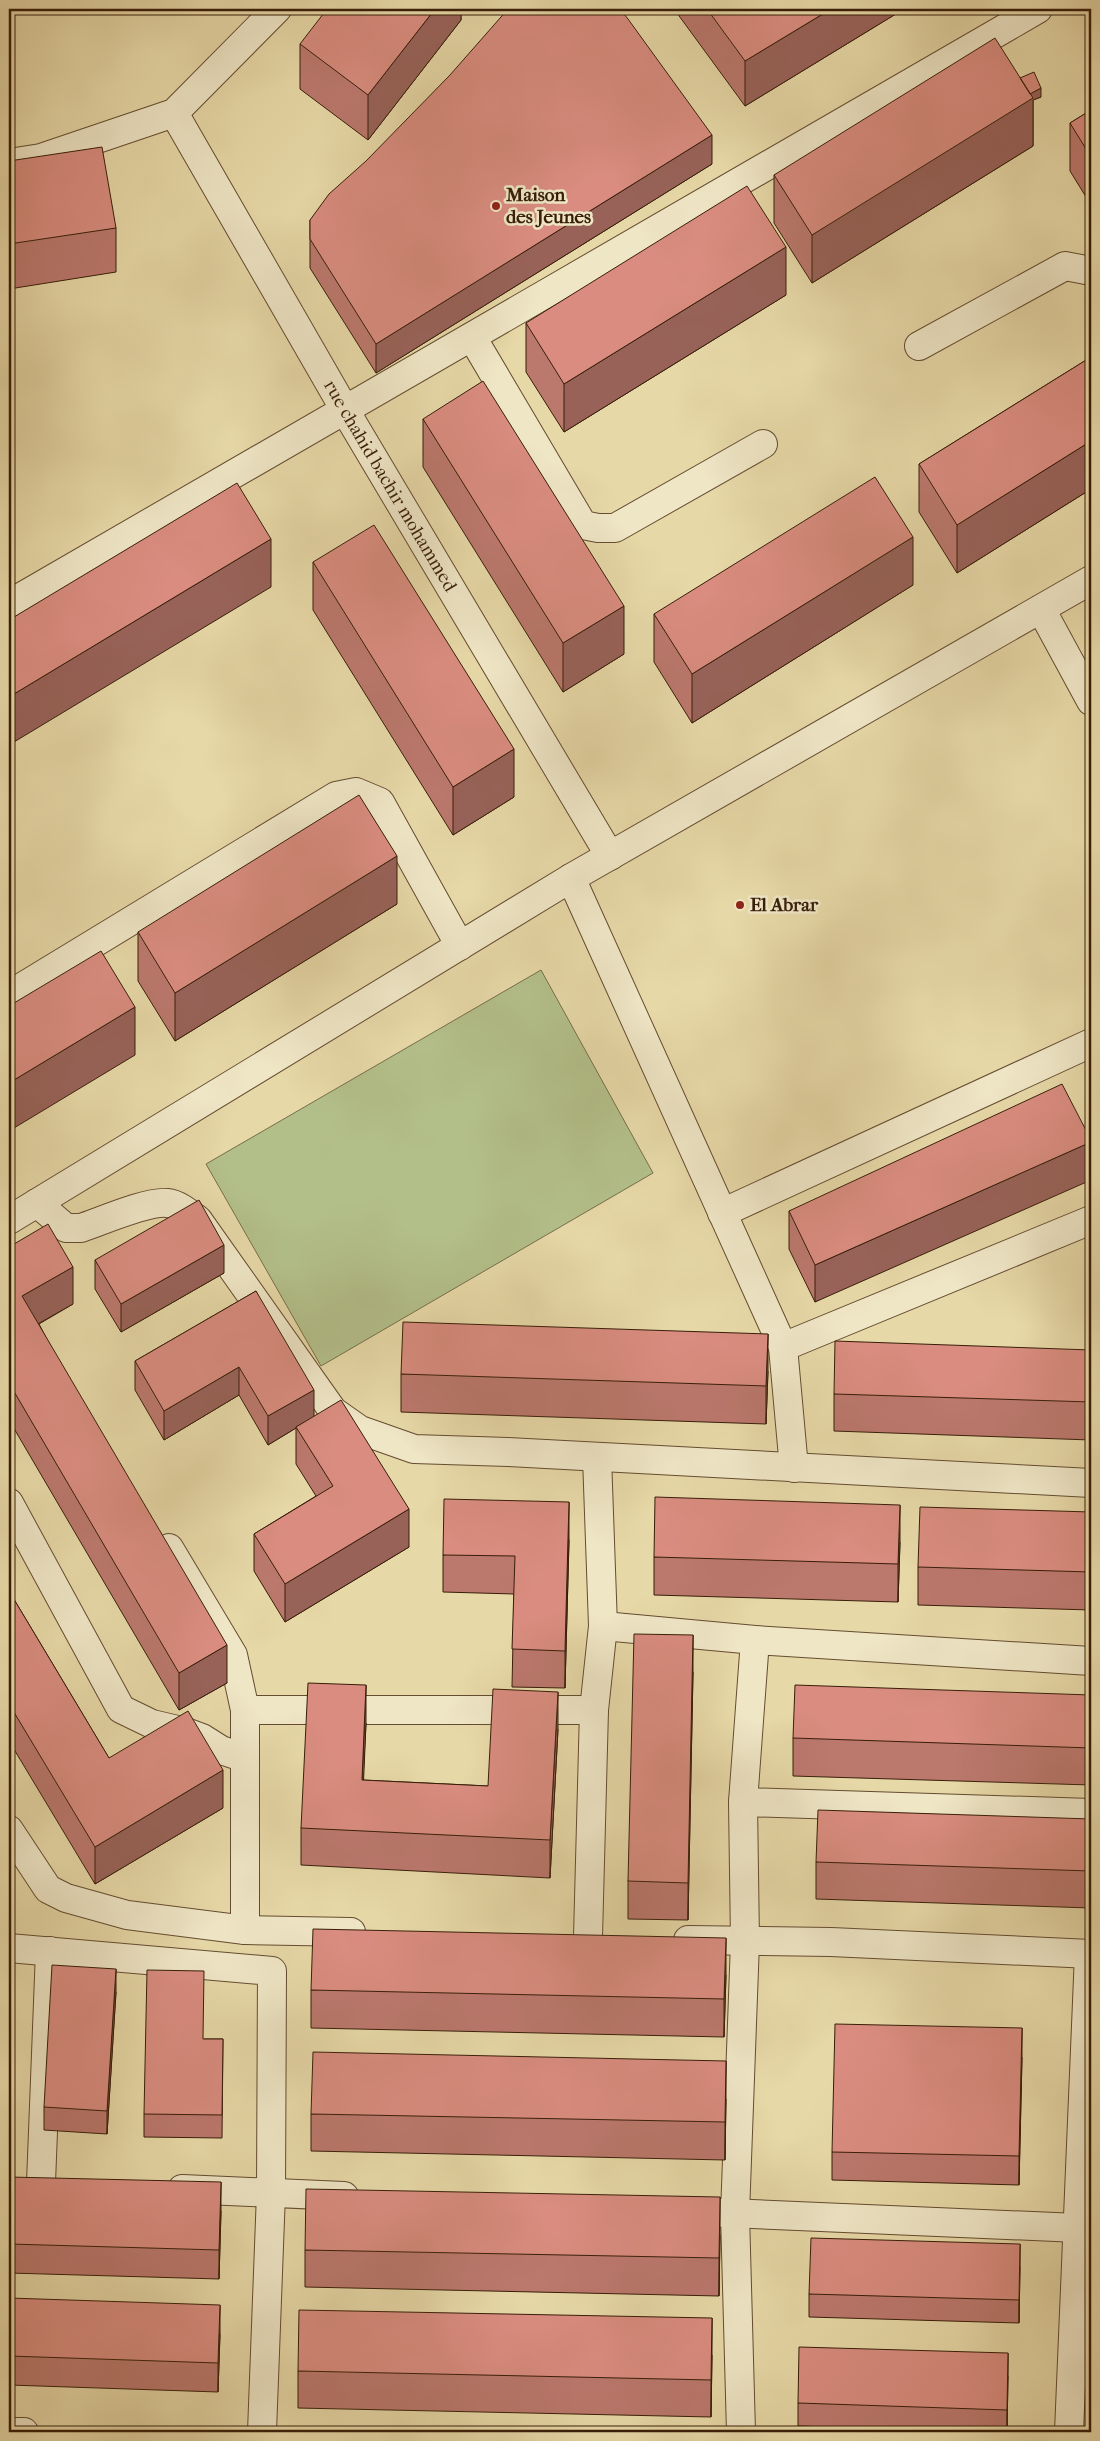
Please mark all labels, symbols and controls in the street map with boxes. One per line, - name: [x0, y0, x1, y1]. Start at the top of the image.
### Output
- place label: Maison des Jeunes: [505, 184, 591, 228]
- marker: Maison des Jeunes: [490, 200, 502, 212]
- street label: rue chahid bachir mohammed: [319, 376, 462, 596]
- place label: El Abrar: [750, 894, 819, 916]
- marker: El Abrar: [734, 899, 746, 911]

